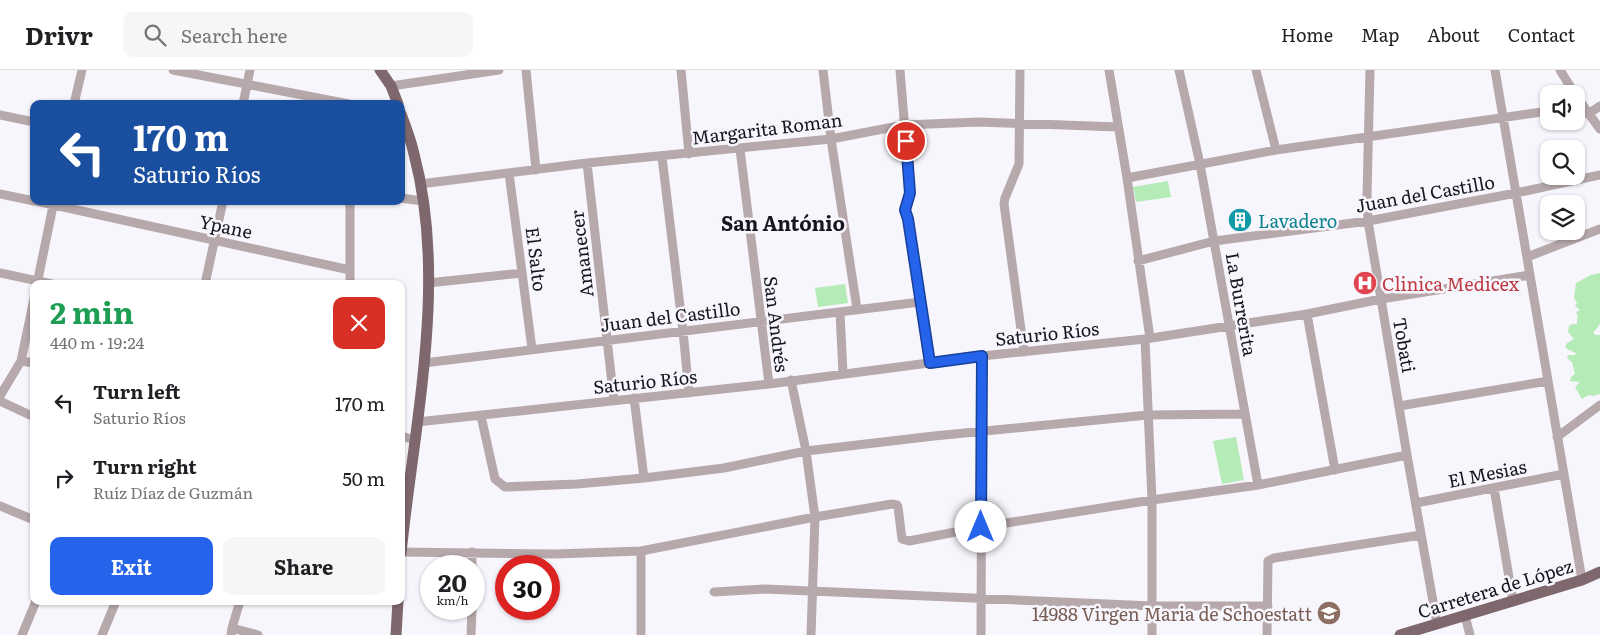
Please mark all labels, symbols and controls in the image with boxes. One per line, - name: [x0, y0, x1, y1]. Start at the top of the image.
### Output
- search box: [123, 12, 473, 57]
- text: Drivr: [25, 17, 93, 52]
- icon: search: [141, 21, 169, 49]
- text: Search here: [181, 21, 287, 49]
- text: Home: [1281, 21, 1333, 48]
- text: Map: [1361, 21, 1399, 48]
- text: About: [1427, 21, 1480, 48]
- text: Contact: [1508, 21, 1575, 48]
- map controls: [1540, 85, 1585, 240]
- button: sound: [1540, 85, 1585, 130]
- street label: Margarita Roman: [690, 105, 844, 151]
- text: 170 m: [133, 110, 229, 162]
- icon: left: [50, 120, 115, 185]
- pin: [885, 120, 927, 162]
- icon: arrive: [892, 127, 920, 155]
- button: search: [1540, 140, 1585, 185]
- text: Saturio Ríos: [133, 157, 261, 190]
- street label: Juan del Castillo: [1353, 167, 1497, 219]
- button: layers: [1540, 195, 1585, 240]
- street label: Ypane: [197, 207, 255, 245]
- district label: San António: [721, 207, 845, 237]
- building icon: Lavadero: [1227, 207, 1253, 233]
- place label: Lavadero: [1258, 207, 1337, 234]
- street label: Amanecer: [562, 208, 600, 299]
- street label: El Salto: [520, 225, 554, 293]
- street label: La Burrerita: [1220, 250, 1264, 358]
- hospital icon: Clinica Medicex: [1352, 270, 1378, 296]
- place label: Clinica Medicex: [1382, 270, 1520, 297]
- street label: San Andrés: [758, 274, 796, 374]
- text: 2 min: [50, 289, 134, 333]
- street label: Juan del Castillo: [598, 294, 742, 338]
- button: close: [333, 297, 385, 349]
- street label: Saturio Ríos: [994, 314, 1100, 352]
- street label: Tobati: [1387, 315, 1423, 375]
- text: 440 m · 19:24: [50, 330, 144, 354]
- street label: Saturio Ríos: [592, 362, 698, 400]
- text: Turn left: [93, 377, 180, 405]
- icon: left: [50, 389, 78, 417]
- text: 170 m: [335, 389, 385, 417]
- text: Saturio Ríos: [93, 405, 186, 429]
- text: Turn right: [93, 452, 197, 480]
- street label: El Mesias: [1445, 452, 1529, 494]
- icon: right: [50, 464, 78, 492]
- text: 50 m: [342, 464, 385, 492]
- text: Ruíz Díaz de Guzmán: [93, 480, 253, 504]
- position arrow: [954, 500, 1006, 552]
- button: Exit: [50, 537, 213, 595]
- button: Share: [223, 537, 385, 595]
- street label: Carretera de López: [1414, 552, 1576, 624]
- speed limit sign: 30: [495, 555, 560, 620]
- text: 20: [438, 563, 467, 600]
- text: km/h: [437, 591, 468, 609]
- place label: 14988 Virgen Maria de Schoestatt: [1032, 600, 1313, 627]
- school or university icon: 14988 Virgen Maria de Schoestatt: [1316, 600, 1342, 626]

